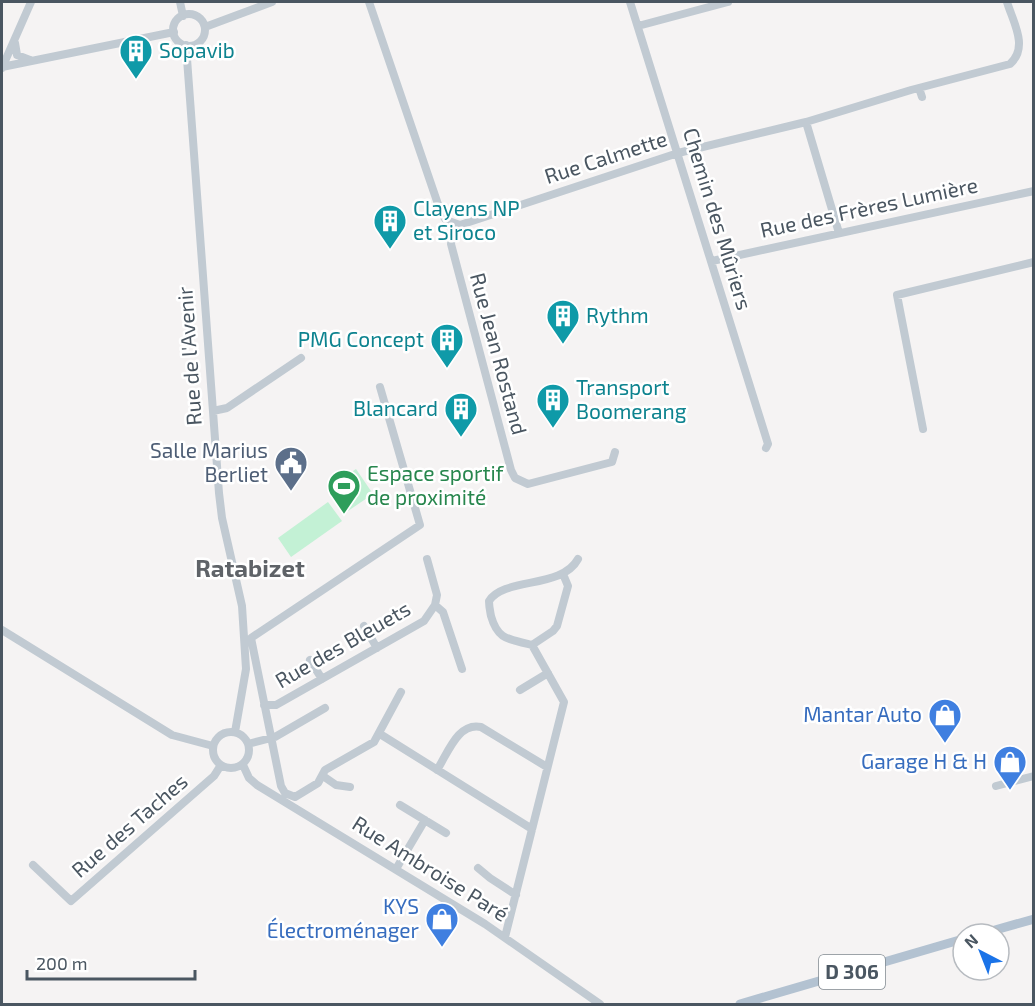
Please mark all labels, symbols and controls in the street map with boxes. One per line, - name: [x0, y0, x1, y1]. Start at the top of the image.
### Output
- building icon: Sopavib: [118, 33, 154, 80]
- place label: Sopavib: [159, 37, 235, 62]
- street label: Rue Calmette: [541, 125, 670, 188]
- street label: Chemin des Mûriers: [679, 125, 758, 313]
- street label: Rue des Frères Lumière: [758, 171, 980, 242]
- place label: Clayens NP et Siroco: [413, 195, 520, 244]
- building icon: Clayens NP et Siroco: [372, 203, 408, 250]
- street label: Rue Jean Rostand: [466, 270, 533, 437]
- street label: Rue de l'Avenir: [171, 285, 206, 426]
- building icon: Rythm: [545, 298, 581, 345]
- place label: Rythm: [586, 302, 649, 327]
- building icon: PMG Concept: [429, 322, 465, 369]
- place label: PMG Concept: [298, 326, 424, 351]
- place label: Transport Boomerang: [576, 374, 687, 423]
- building icon: Transport Boomerang: [535, 382, 571, 429]
- building icon: Blancard: [443, 391, 479, 438]
- place label: Blancard: [353, 395, 438, 420]
- place label: Salle Marius Berliet: [150, 437, 268, 486]
- public building icon: Salle Marius Berliet: [273, 445, 309, 492]
- place label: Espace sportif de proximité: [367, 460, 505, 509]
- sports icon: Espace sportif de proximité: [326, 468, 362, 515]
- district label: Ratabizet: [195, 553, 305, 582]
- street label: Rue des Bleuets: [270, 595, 414, 693]
- shop icon: Mantar Auto: [927, 697, 963, 744]
- place label: Mantar Auto: [803, 701, 922, 726]
- shop icon: Garage H & H: [992, 744, 1028, 791]
- place label: Garage H & H: [861, 748, 987, 773]
- street label: Rue des Taches: [66, 768, 192, 882]
- street label: Rue Ambroise Paré: [348, 810, 513, 926]
- place label: KYS Électroménager: [267, 893, 420, 942]
- shop icon: KYS Électroménager: [424, 901, 460, 948]
- north arrow: [951, 922, 1011, 982]
- text: N: [960, 930, 981, 951]
- scale bar: [27, 943, 195, 981]
- text: 200 m: [36, 952, 88, 974]
- road number: D 306: [819, 955, 885, 989]

